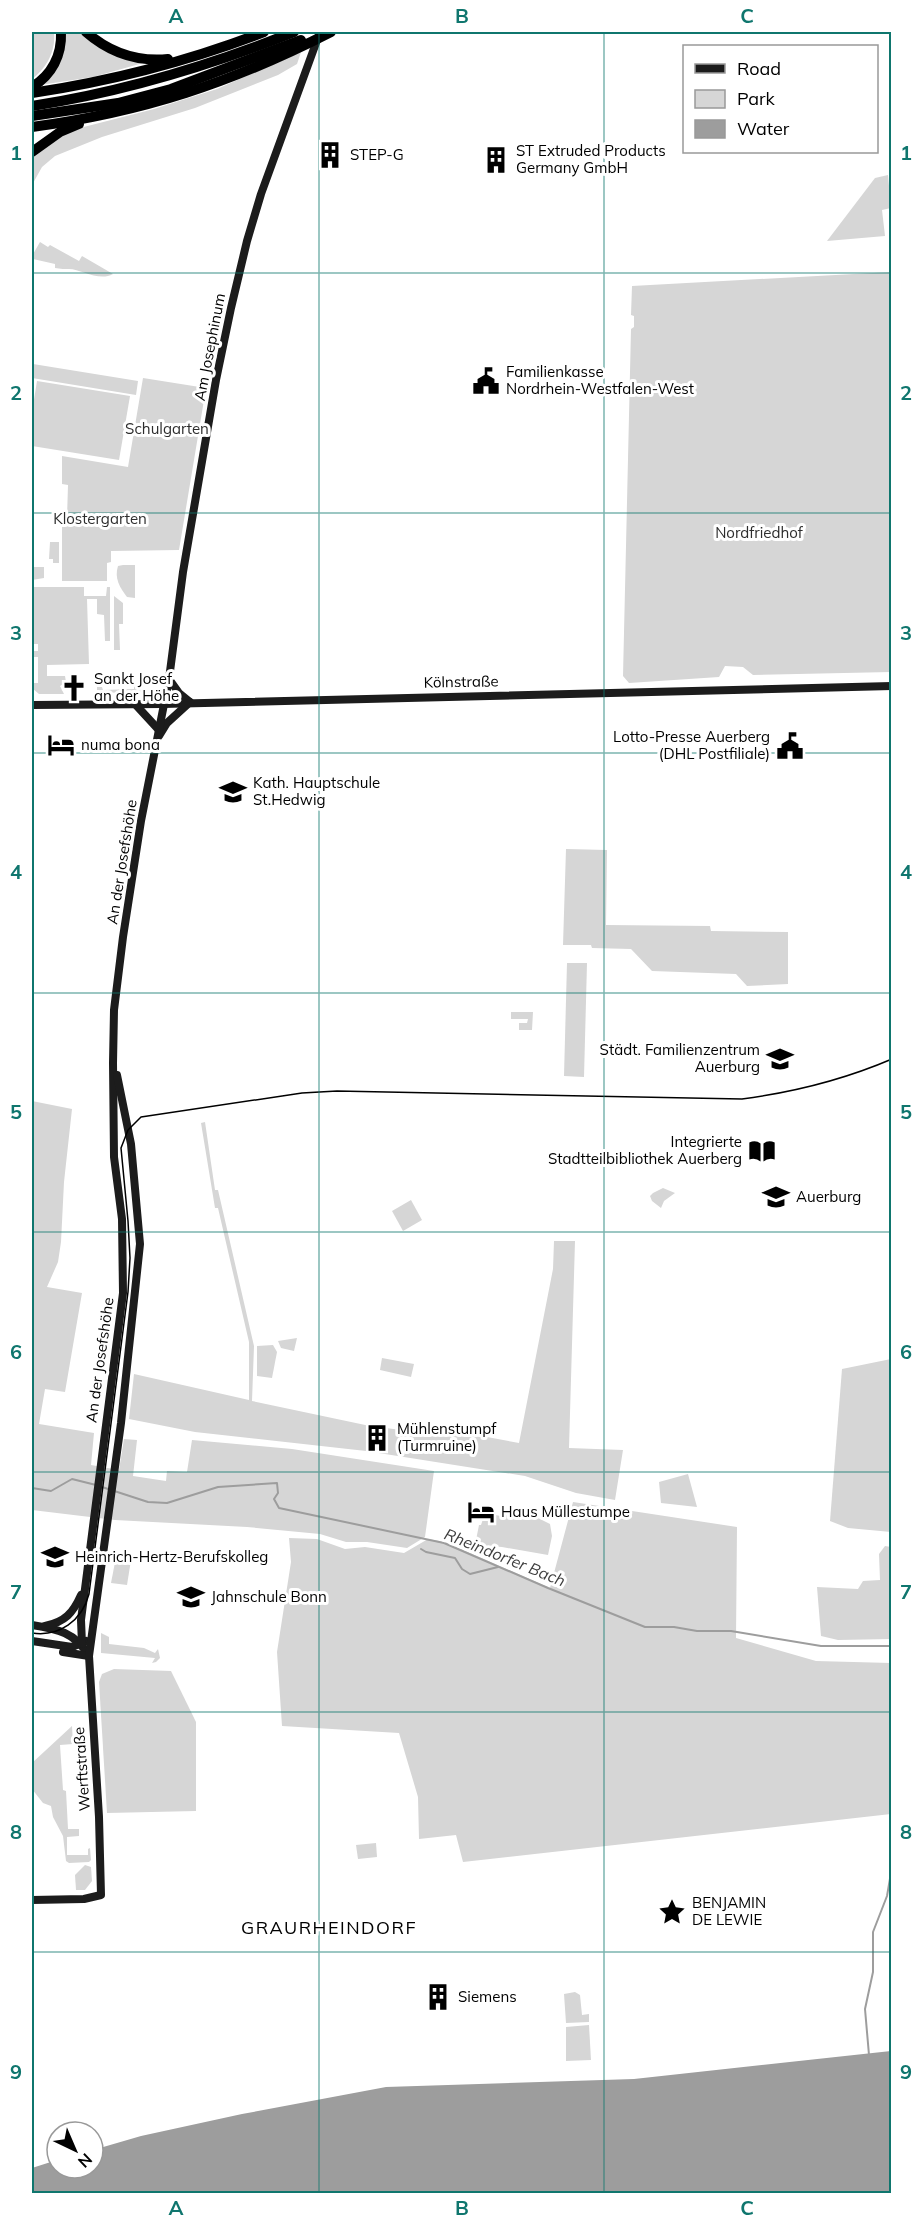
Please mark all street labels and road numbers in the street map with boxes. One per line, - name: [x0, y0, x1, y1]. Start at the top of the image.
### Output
- street label: Am Josephinum: [190, 292, 229, 402]
- street label: Kölnstraße: [423, 671, 499, 692]
- street label: An der Josefshöhe: [102, 798, 141, 926]
- street label: An der Josefshöhe: [81, 1296, 118, 1424]
- street label: Werftstraße: [69, 1726, 94, 1812]

